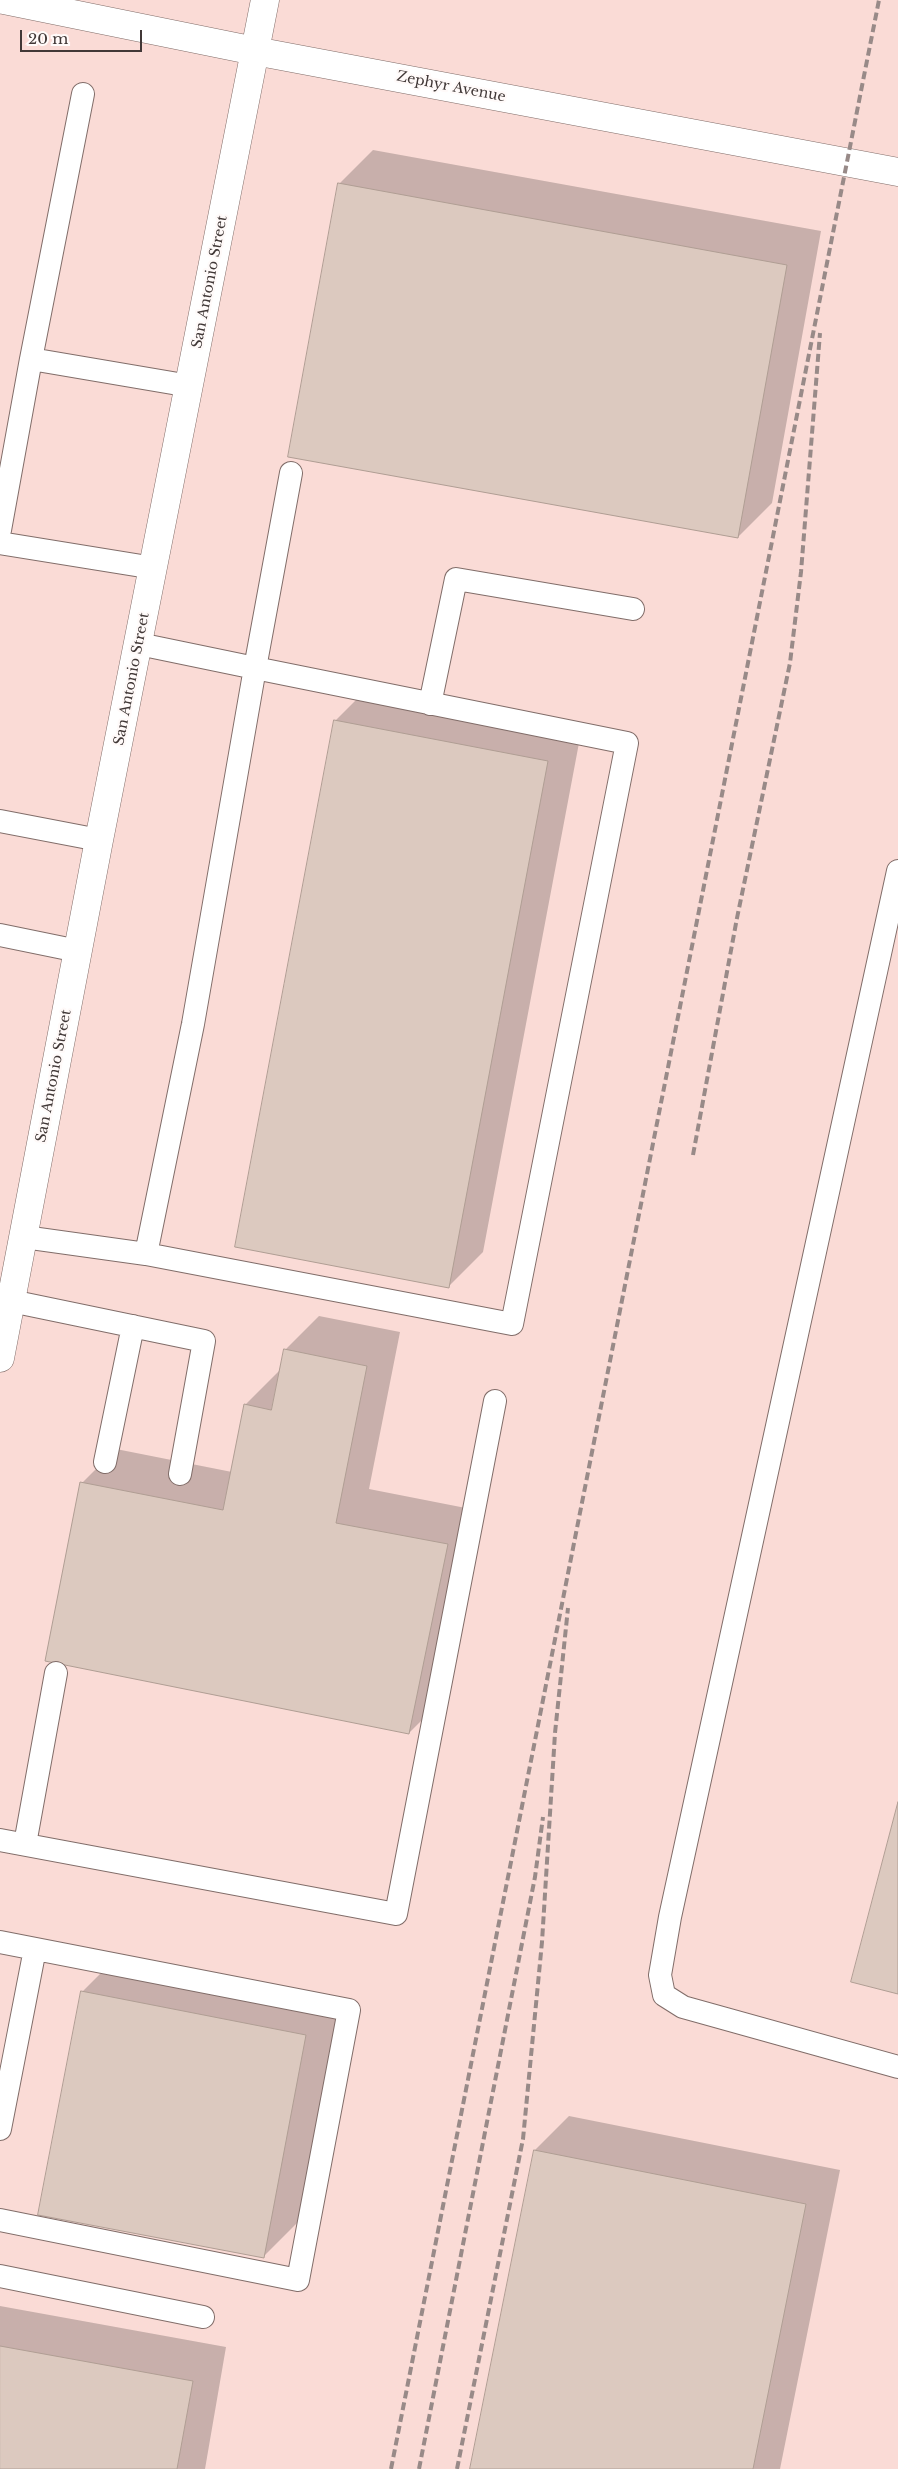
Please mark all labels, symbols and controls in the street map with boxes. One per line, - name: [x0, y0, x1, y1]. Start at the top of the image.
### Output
- scale bar: [22, 20, 145, 52]
- text: 20 m: [28, 29, 68, 48]
- street label: Zephyr Avenue: [395, 68, 507, 106]
- street label: San Antonio Street: [189, 214, 231, 350]
- street label: San Antonio Street: [111, 611, 153, 747]
- street label: San Antonio Street: [33, 1008, 75, 1144]

